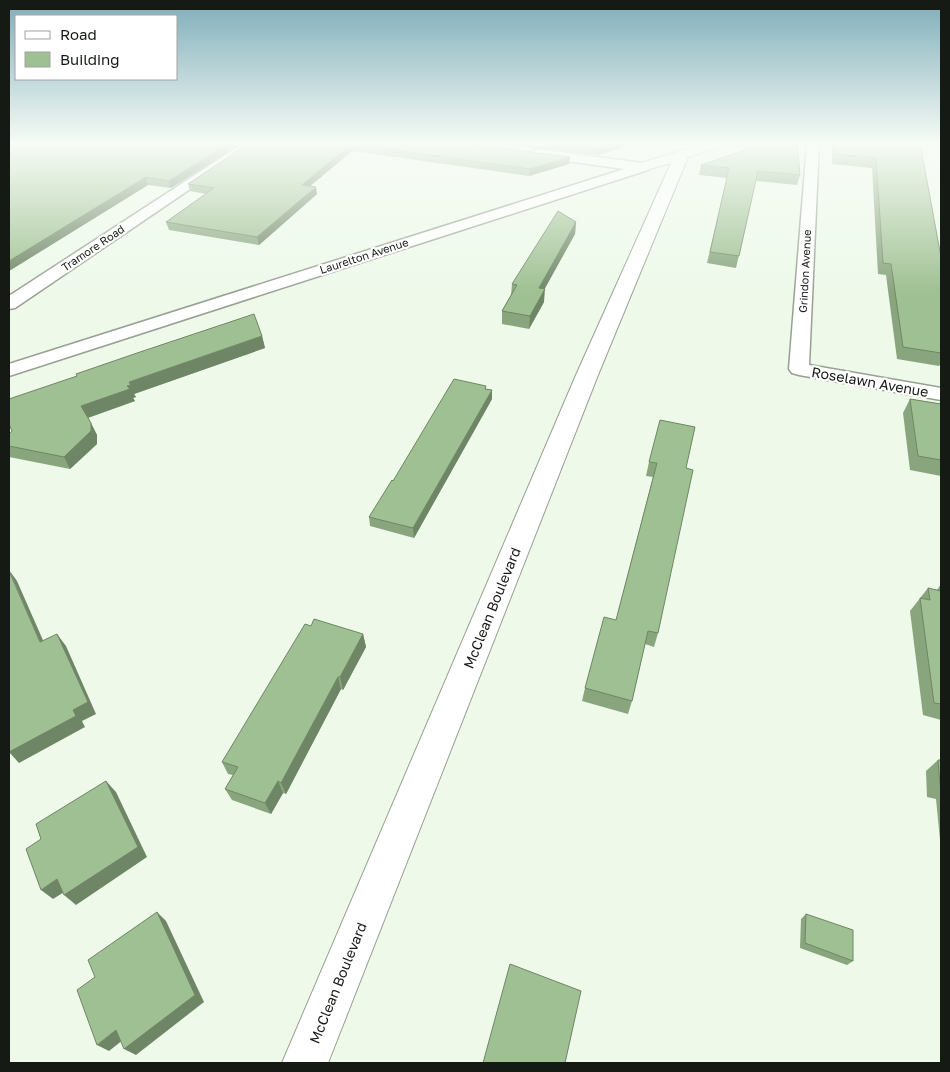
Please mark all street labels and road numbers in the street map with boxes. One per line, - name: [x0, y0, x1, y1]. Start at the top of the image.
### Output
- street label: Tramore Road: [59, 222, 127, 273]
- street label: Grindon Avenue: [796, 229, 813, 313]
- street label: Laurelton Avenue: [318, 235, 410, 276]
- street label: Roselawn Avenue: [810, 363, 930, 400]
- street label: McClean Boulevard: [459, 545, 524, 671]
- street label: McClean Boulevard: [305, 920, 370, 1046]

